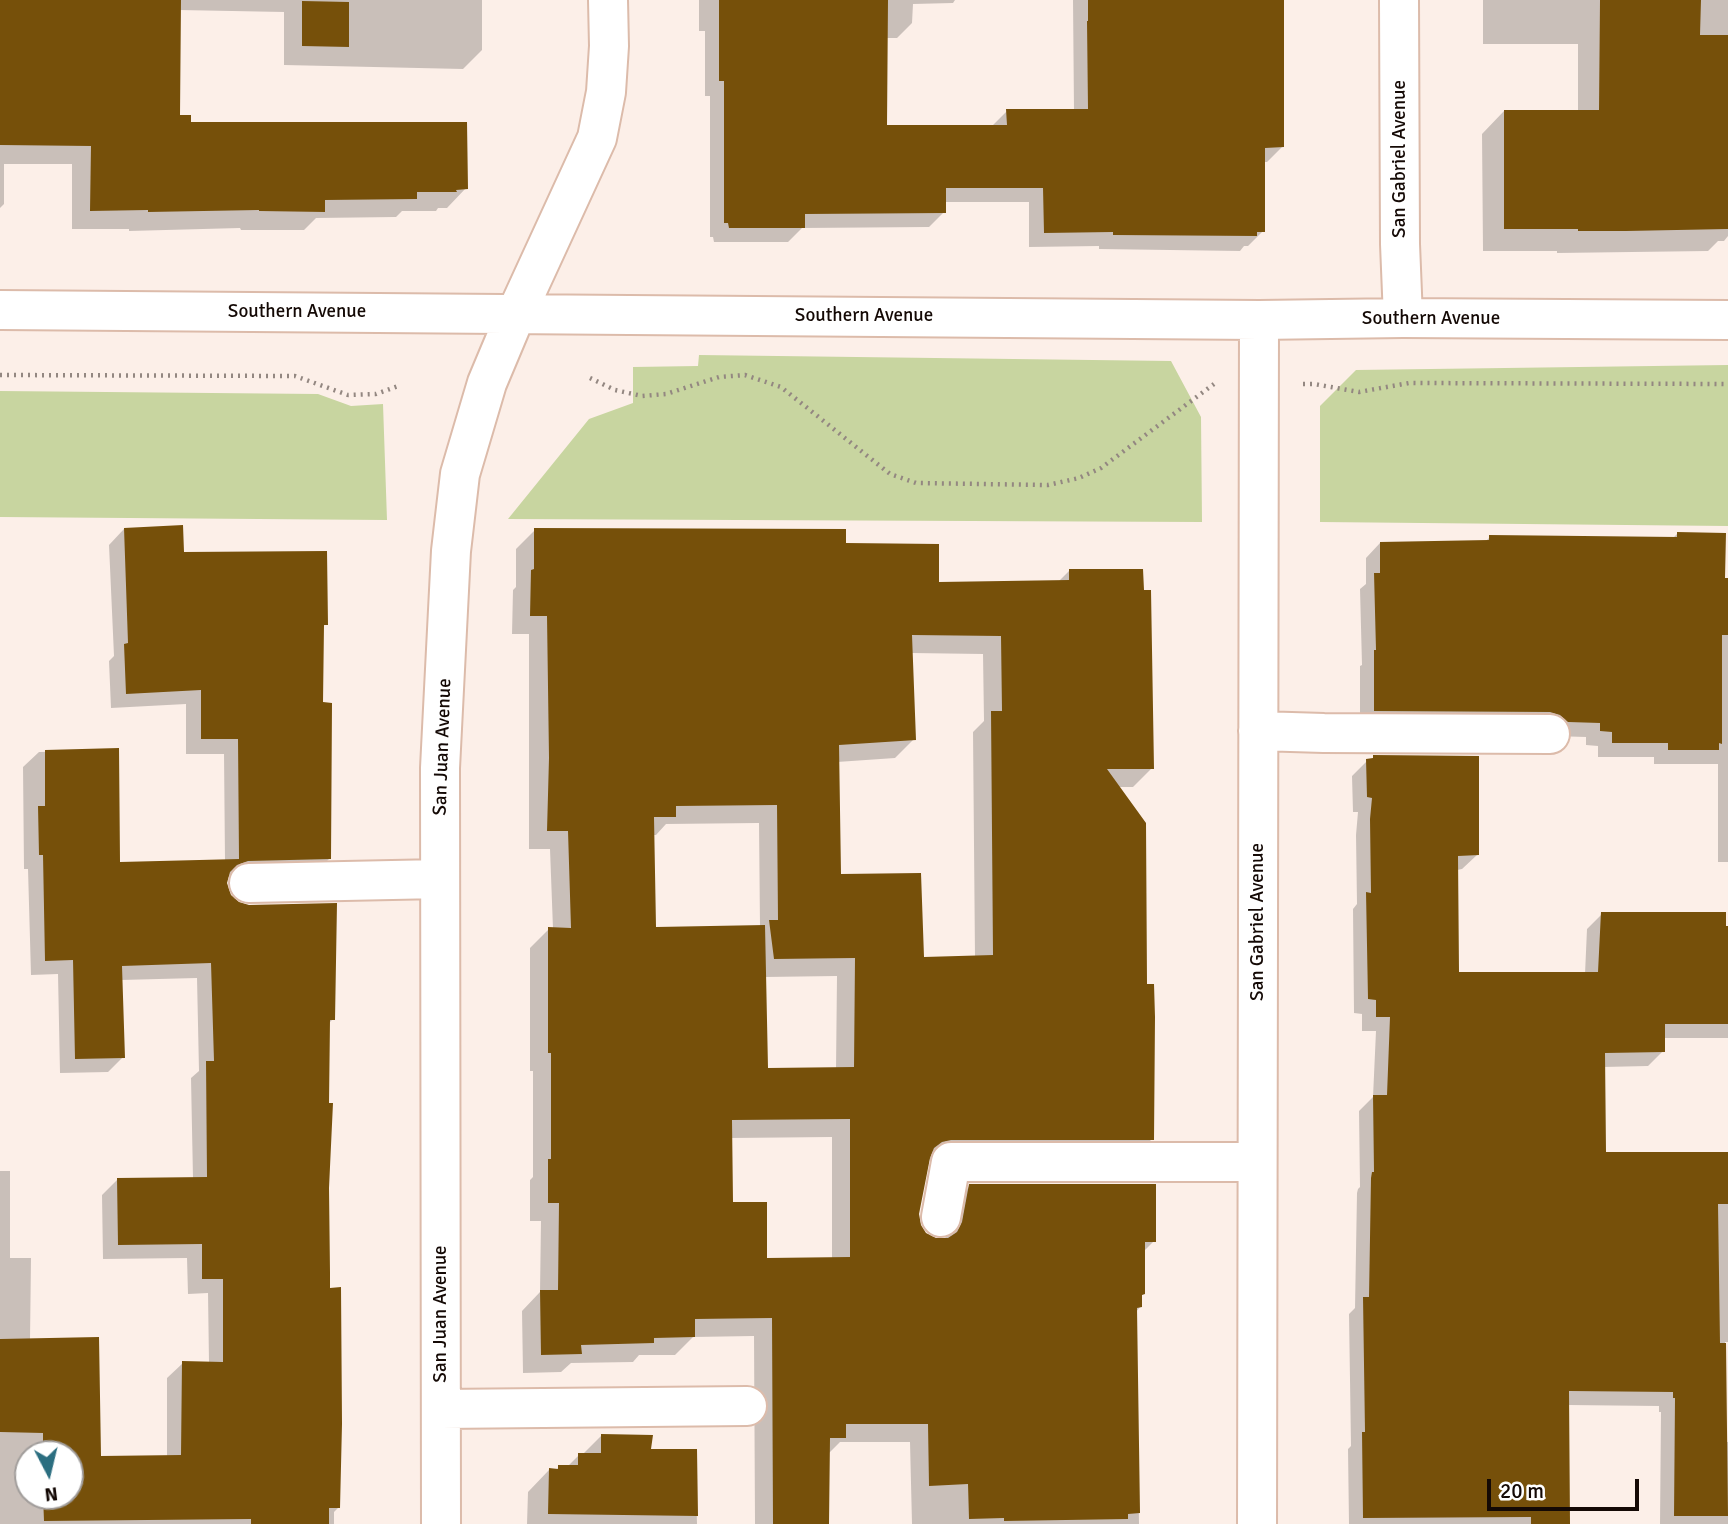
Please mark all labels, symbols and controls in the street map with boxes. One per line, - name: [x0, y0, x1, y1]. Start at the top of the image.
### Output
- street label: San Gabriel Avenue: [1389, 80, 1411, 238]
- street label: Southern Avenue: [228, 301, 366, 323]
- street label: Southern Avenue: [795, 305, 933, 327]
- street label: Southern Avenue: [1362, 308, 1500, 330]
- street label: San Juan Avenue: [429, 678, 457, 816]
- street label: San Gabriel Avenue: [1247, 843, 1269, 1001]
- street label: San Juan Avenue: [430, 1245, 452, 1383]
- north arrow: [14, 1440, 84, 1510]
- scale bar: [1490, 1464, 1642, 1508]
- text: 20 m: [1500, 1478, 1544, 1504]
- text: N: [43, 1481, 59, 1507]

